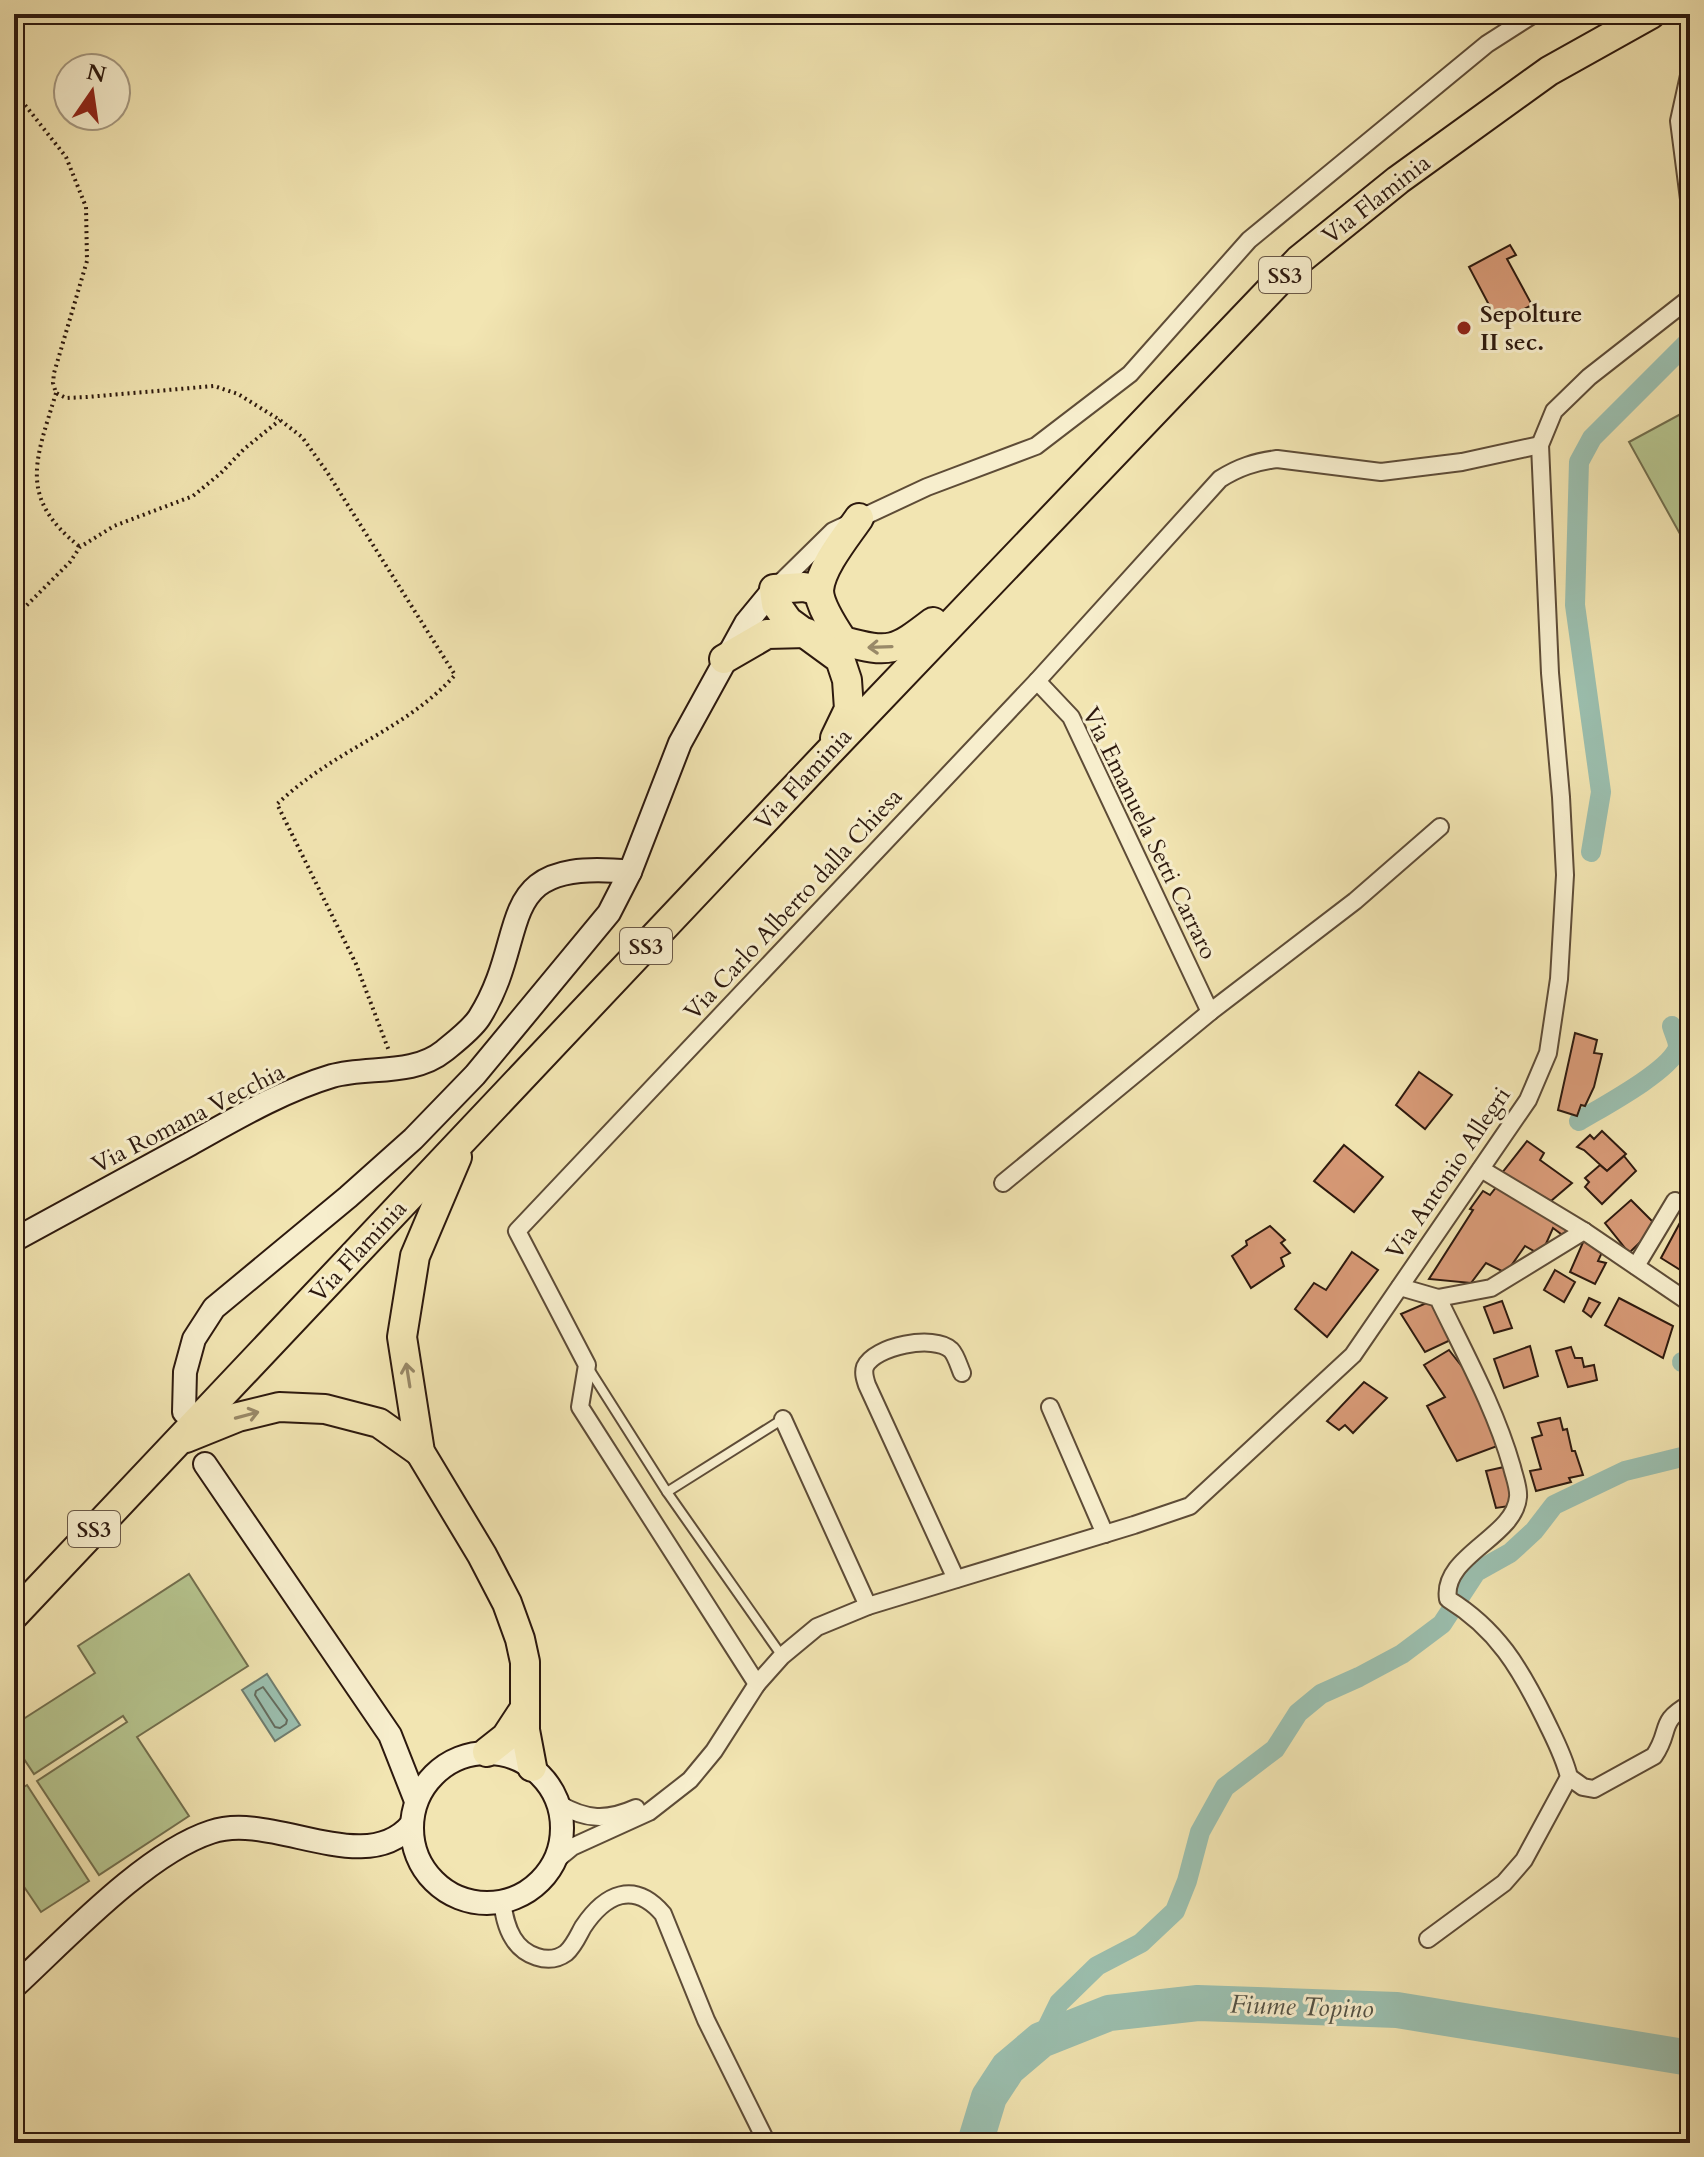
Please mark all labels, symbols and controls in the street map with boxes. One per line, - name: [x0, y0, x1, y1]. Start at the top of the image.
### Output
- north arrow: [52, 52, 132, 132]
- text: N: [84, 57, 109, 90]
- street label: Via Flaminia: [1315, 146, 1438, 252]
- road number: SS3: [1259, 257, 1311, 293]
- place label: Sepolture II sec.: [1480, 298, 1582, 359]
- marker: Sepolture II sec.: [1455, 319, 1473, 337]
- one-way arrow: [868, 640, 894, 655]
- street label: Via Emanuela Setti Carraro: [1074, 702, 1225, 965]
- street label: Via Flaminia: [747, 720, 860, 838]
- street label: Via Carlo Alberto dalla Chiesa: [677, 780, 910, 1028]
- road number: SS3: [620, 928, 672, 964]
- street label: Via Romana Vecchia: [86, 1055, 291, 1181]
- street label: Via Antonio Allegri: [1378, 1080, 1519, 1266]
- street label: Via Flaminia: [302, 1192, 415, 1310]
- one-way arrow: [400, 1363, 415, 1388]
- one-way arrow: [234, 1407, 260, 1422]
- road number: SS3: [68, 1511, 120, 1547]
- water label: Fiume Topino: [1230, 1987, 1374, 2026]

